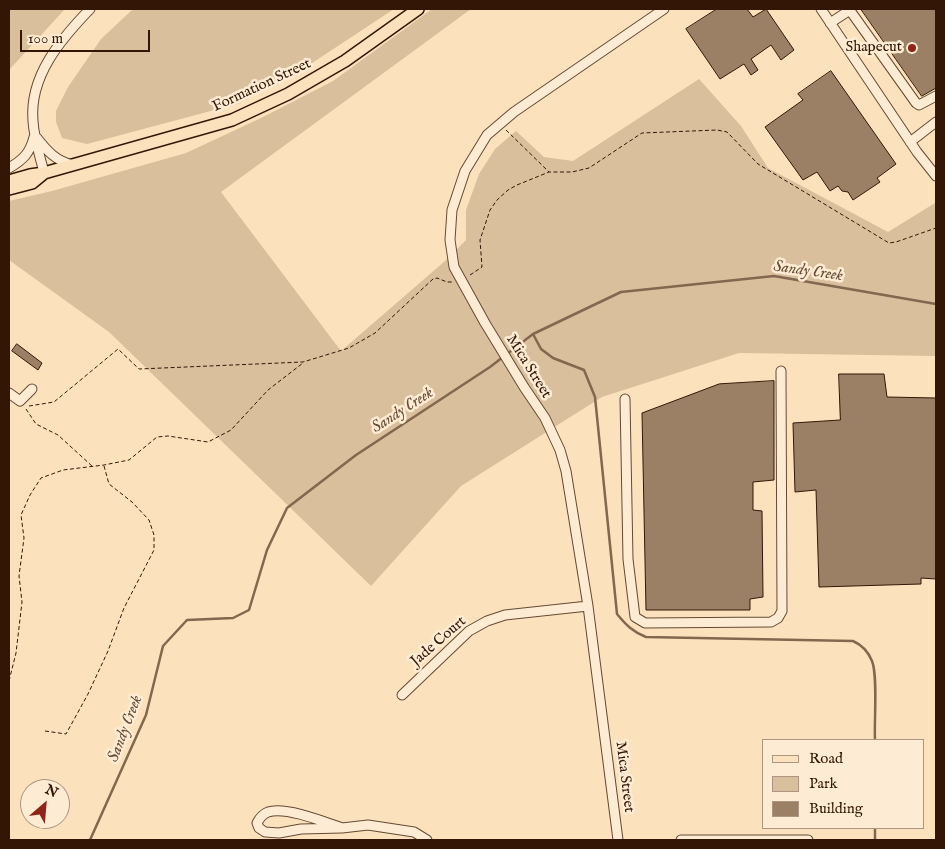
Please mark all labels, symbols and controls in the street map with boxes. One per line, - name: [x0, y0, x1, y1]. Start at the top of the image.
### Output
- scale bar: [22, 20, 152, 52]
- text: 100 m: [28, 29, 63, 48]
- place label: Shapecut: [845, 39, 902, 57]
- marker: Shapecut: [906, 42, 918, 54]
- street label: Formation Street: [210, 55, 314, 117]
- water label: Sandy Creek: [772, 258, 844, 286]
- street label: Mica Street: [501, 332, 555, 402]
- water label: Sandy Creek: [369, 384, 437, 438]
- street label: Jade Court: [408, 613, 470, 671]
- water label: Sandy Creek: [105, 693, 147, 765]
- legend: [762, 739, 925, 829]
- street label: Mica Street: [611, 740, 637, 814]
- text: Road: [809, 749, 843, 768]
- text: Park: [809, 774, 838, 793]
- north arrow: [20, 779, 70, 829]
- text: N: [42, 781, 61, 802]
- text: Building: [809, 799, 863, 818]

